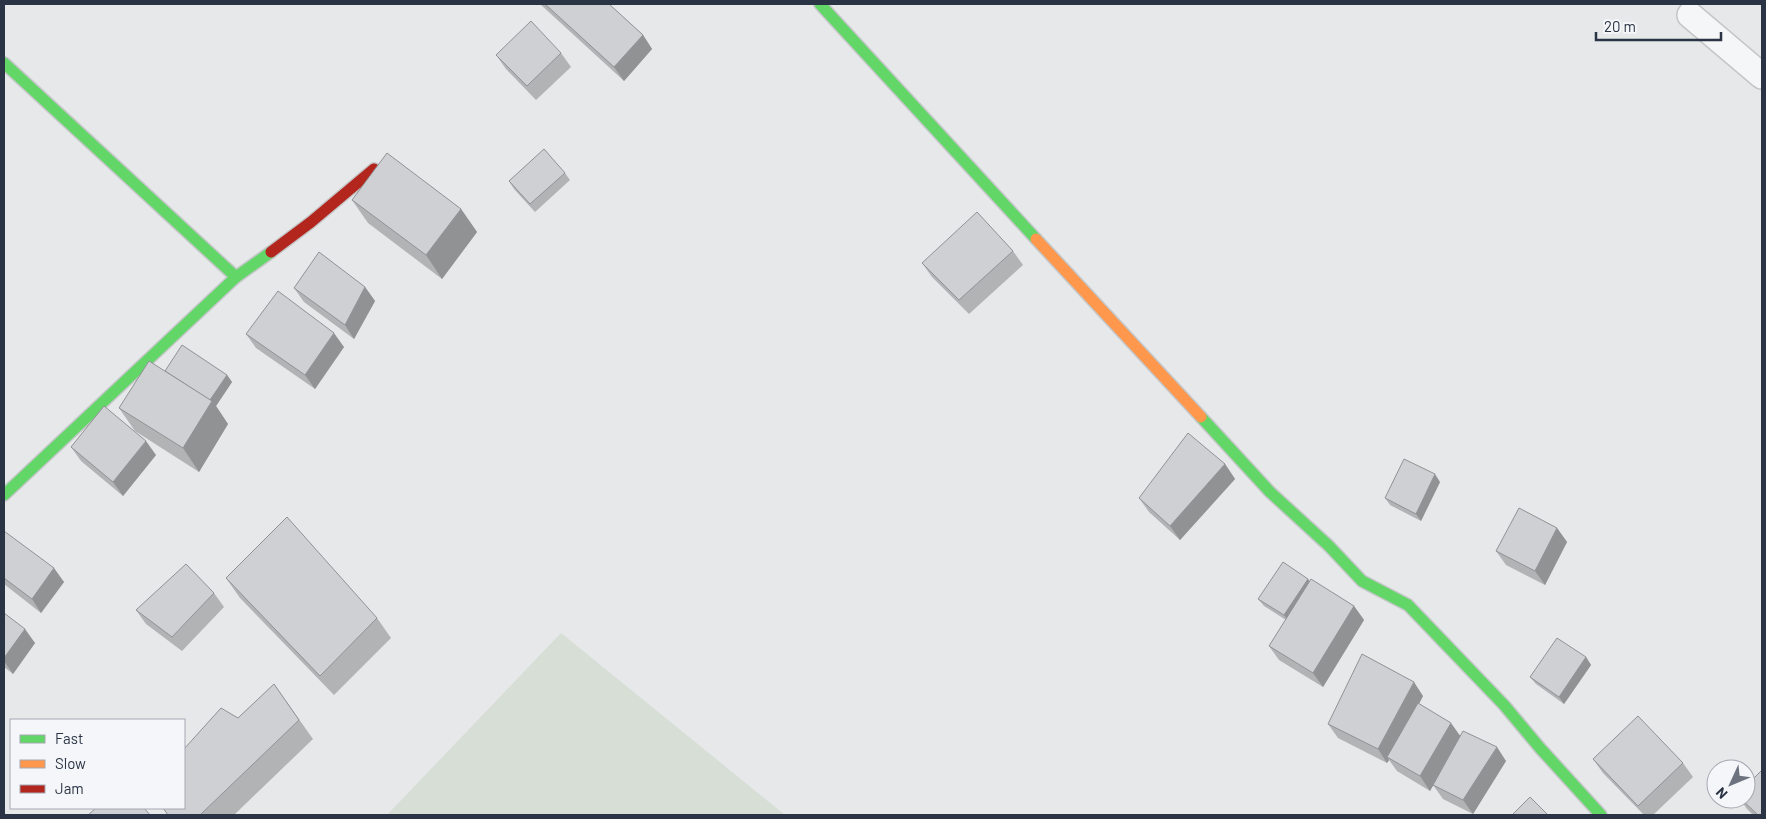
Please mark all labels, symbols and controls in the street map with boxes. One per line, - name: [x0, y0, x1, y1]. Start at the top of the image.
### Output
- scale bar: [1596, 10, 1721, 42]
- text: 20 m: [1604, 17, 1636, 35]
- legend: [10, 719, 185, 809]
- text: Fast: [55, 729, 83, 747]
- text: Slow: [55, 754, 86, 772]
- north arrow: [1706, 759, 1756, 809]
- text: Jam: [55, 779, 84, 797]
- text: N: [1712, 784, 1731, 803]

